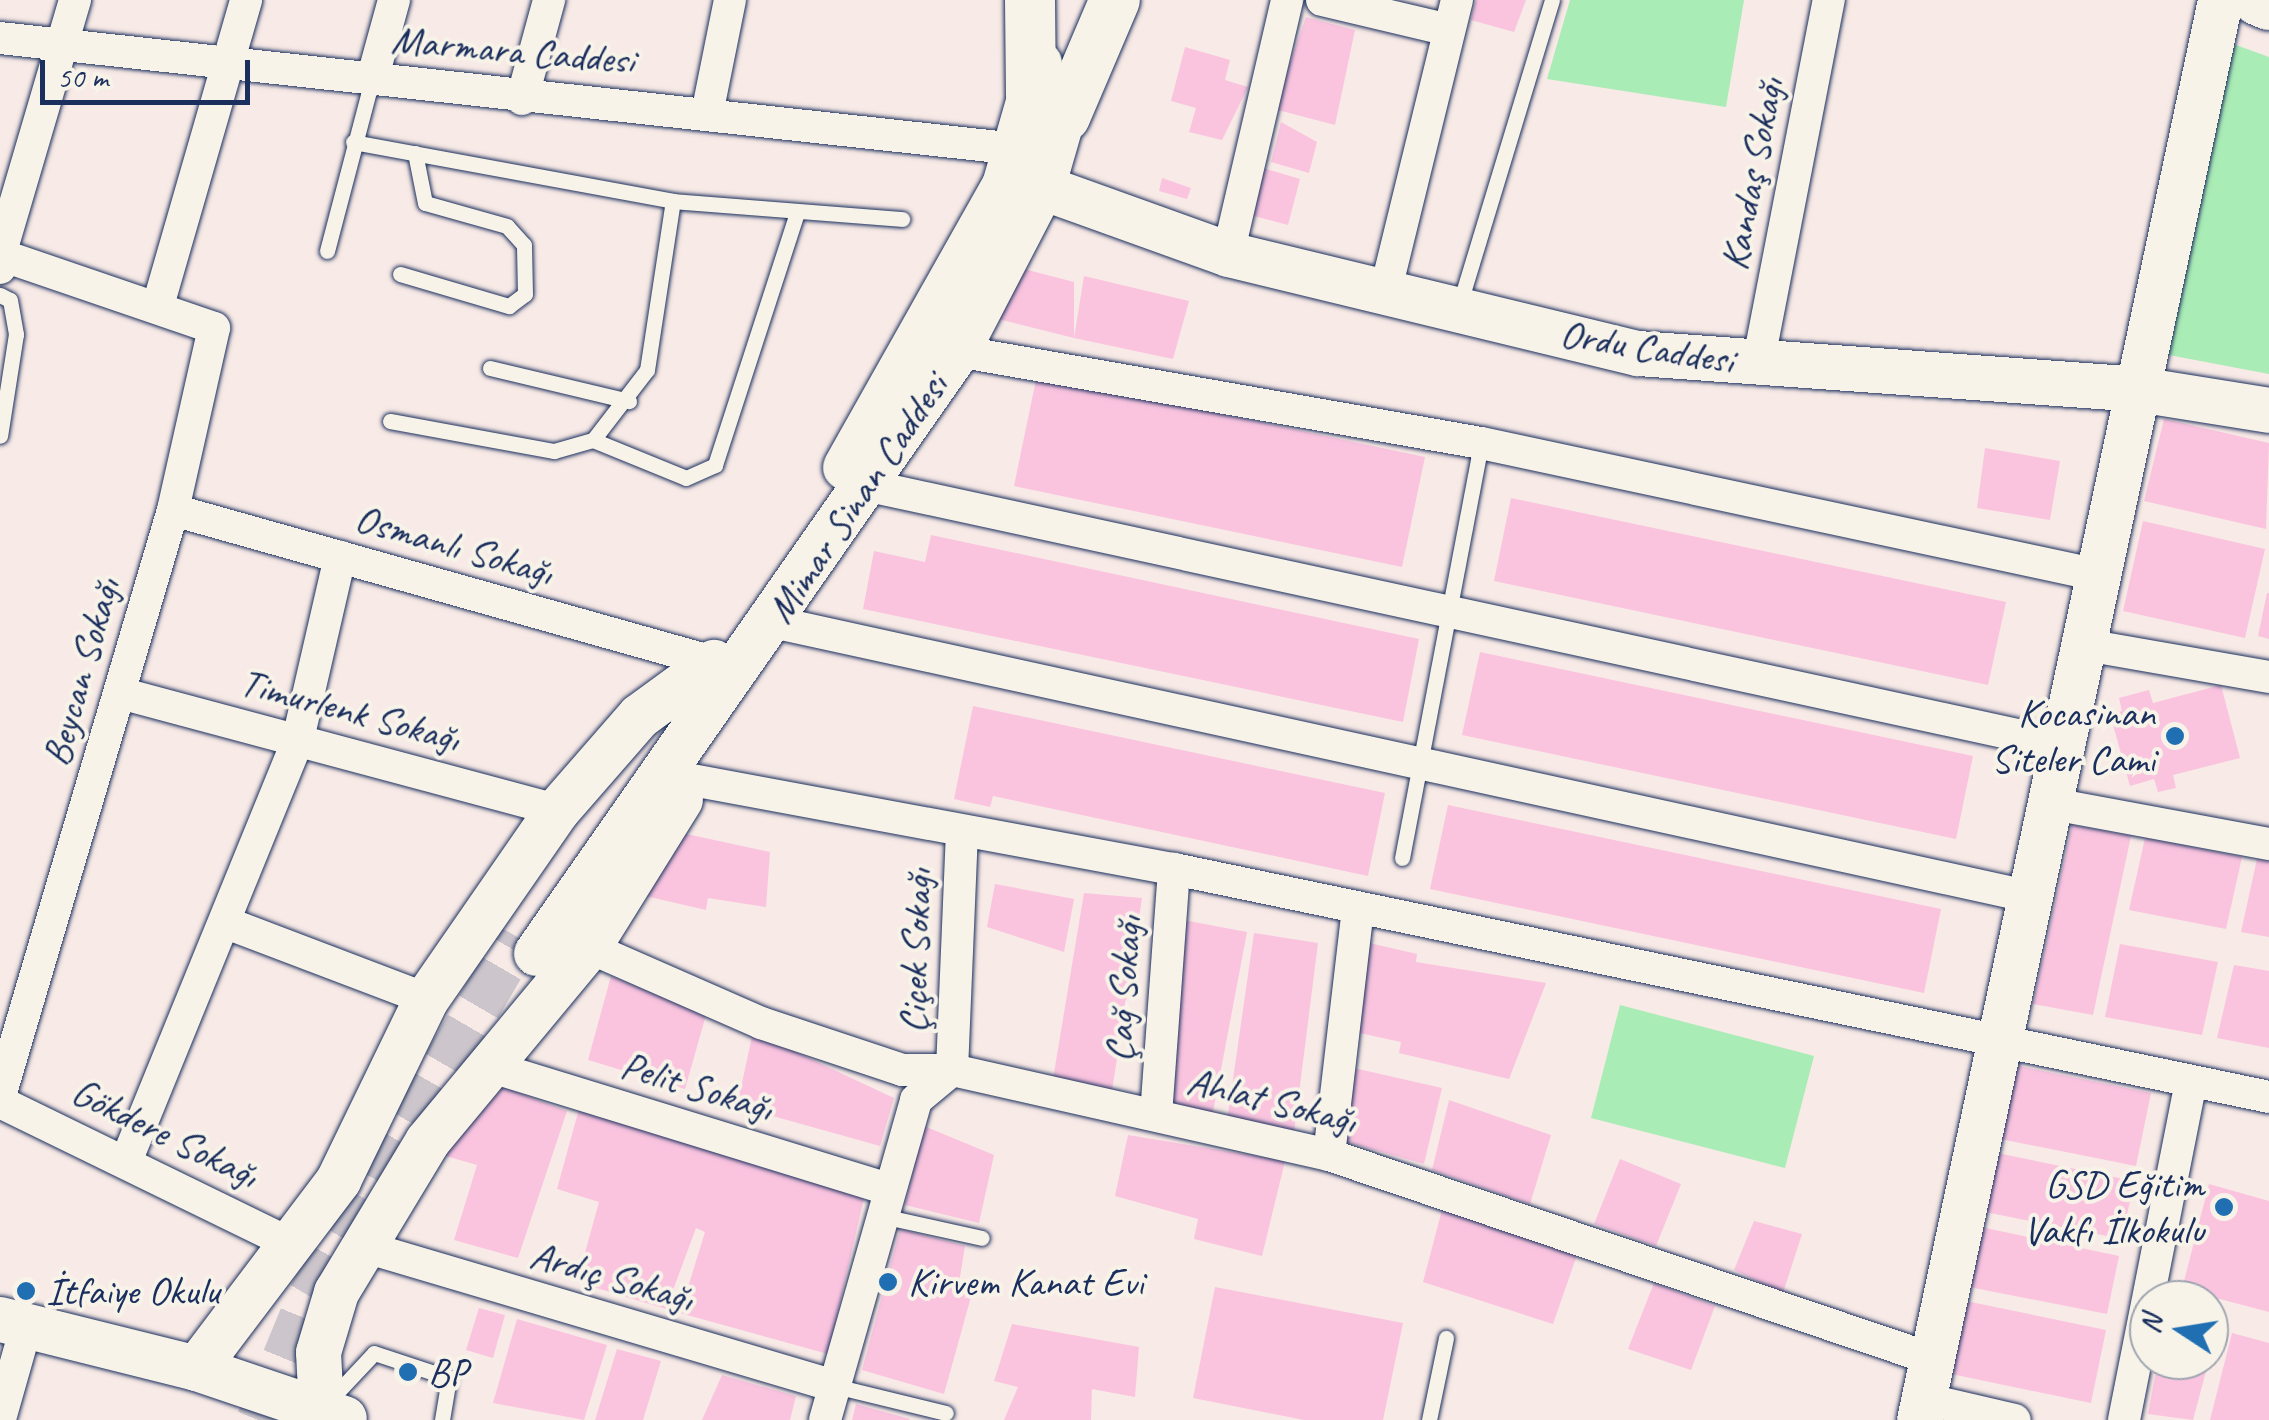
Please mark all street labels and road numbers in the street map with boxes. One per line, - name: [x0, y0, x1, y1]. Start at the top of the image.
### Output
- street label: Marmara Caddesi: [390, 15, 636, 85]
- street label: Kandaş Sokağı: [1710, 74, 1794, 274]
- street label: Ordu Caddesi: [1556, 310, 1738, 384]
- street label: Mimar Sinan Caddesi: [756, 364, 958, 632]
- street label: Osmanlı Sokağı: [350, 494, 558, 596]
- street label: Beycan Sokağı: [32, 574, 130, 770]
- street label: Timurlenk Sokağı: [235, 658, 465, 762]
- street label: Çiçek Sokağı: [888, 868, 942, 1034]
- street label: Çağ Sokağı: [1094, 914, 1152, 1064]
- street label: Pelit Sokağı: [616, 1041, 778, 1131]
- street label: Ahlat Sokağı: [1183, 1056, 1361, 1144]
- street label: Gökdere Sokağı: [65, 1068, 265, 1198]
- street label: Ardıç Sokağı: [525, 1230, 699, 1322]

